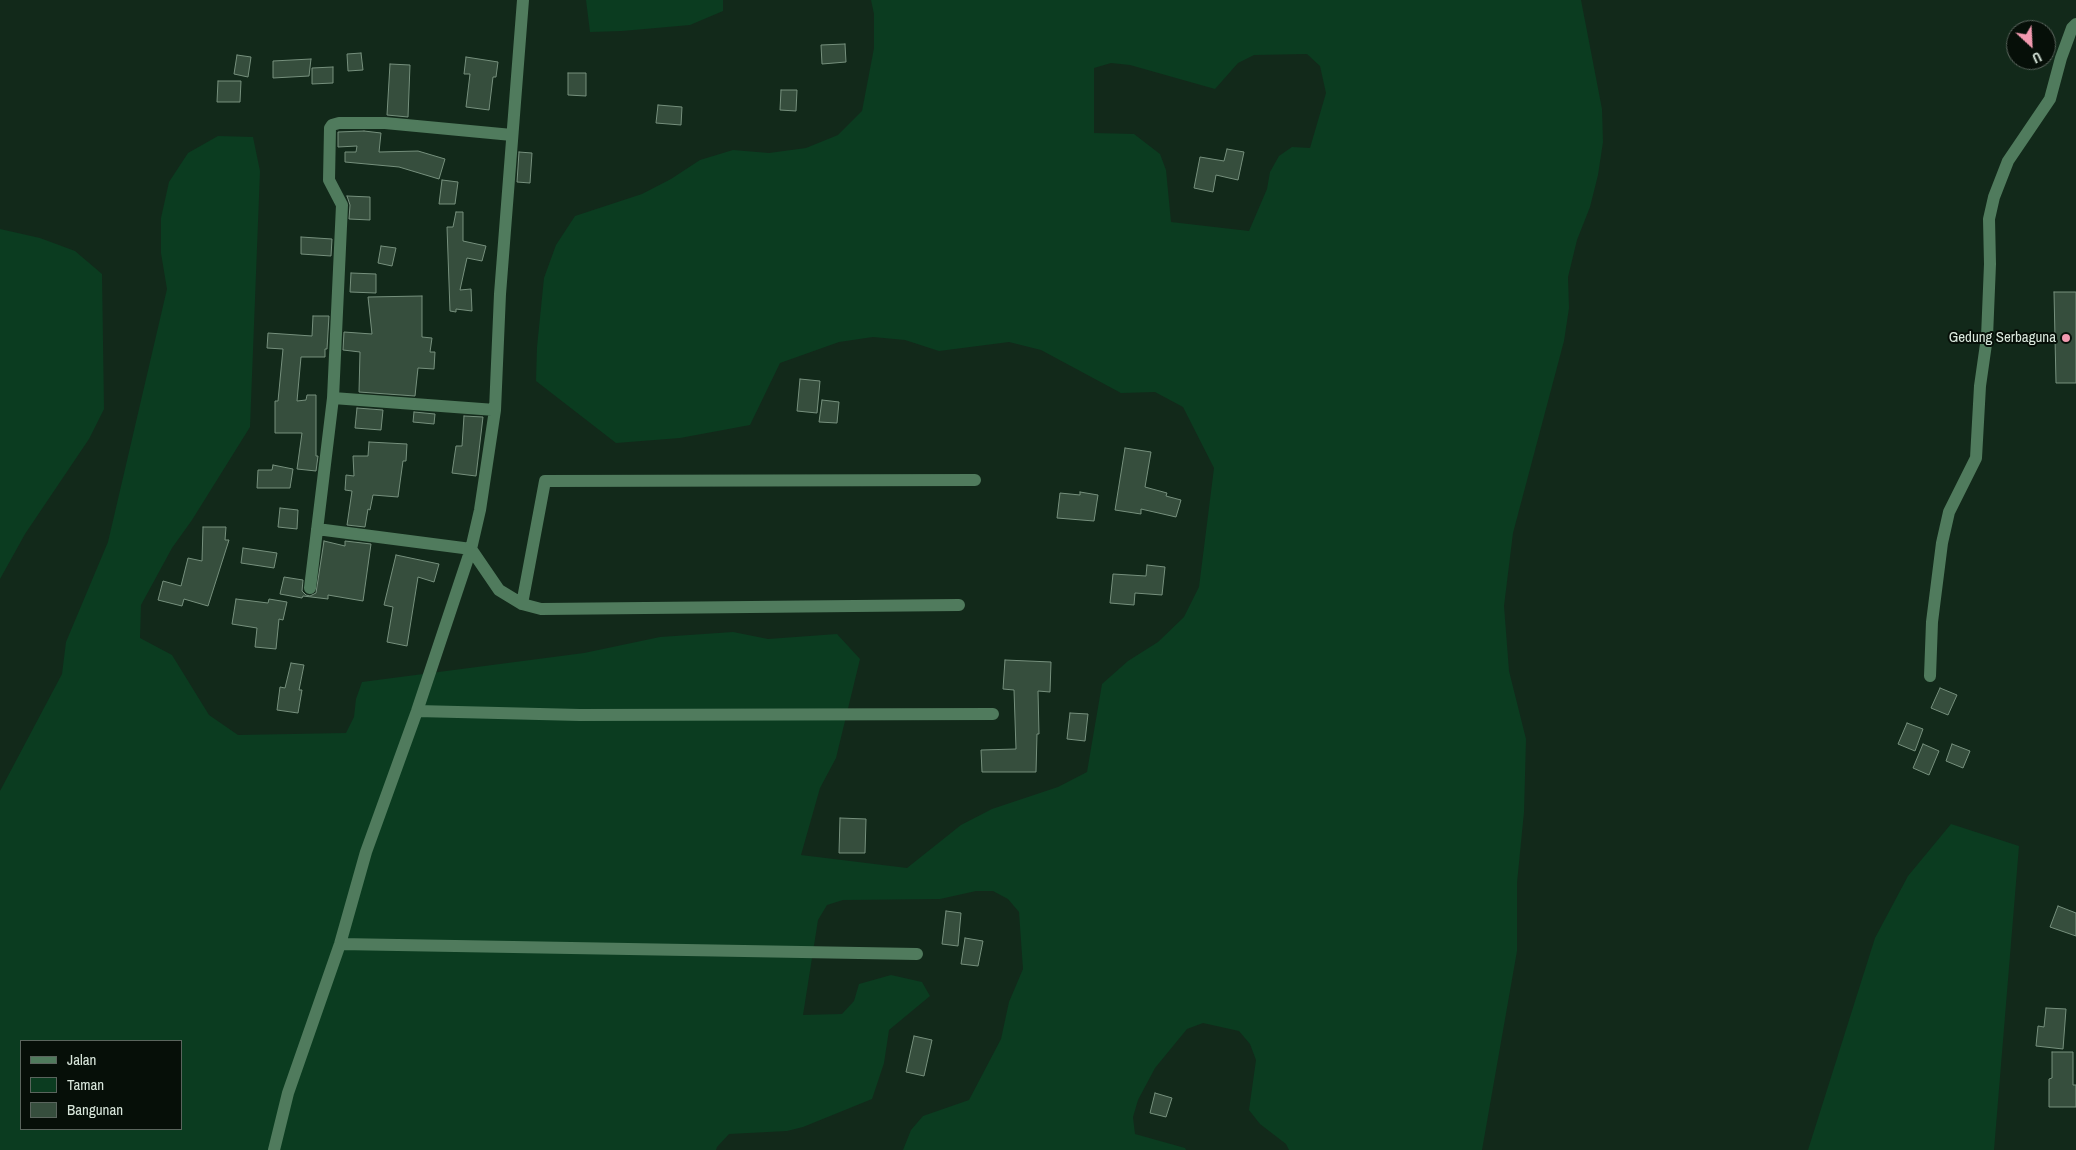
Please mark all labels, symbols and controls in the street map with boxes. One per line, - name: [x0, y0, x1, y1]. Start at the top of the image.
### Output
- north arrow: [2006, 20, 2056, 70]
- text: U: [2029, 48, 2044, 68]
- place label: Gedung Serbaguna: [1949, 329, 2056, 347]
- marker: Gedung Serbaguna: [2060, 332, 2072, 344]
- legend: [20, 1040, 182, 1130]
- text: Jalan: [67, 1049, 96, 1070]
- text: Taman: [67, 1074, 104, 1095]
- text: Bangunan: [67, 1099, 123, 1120]

